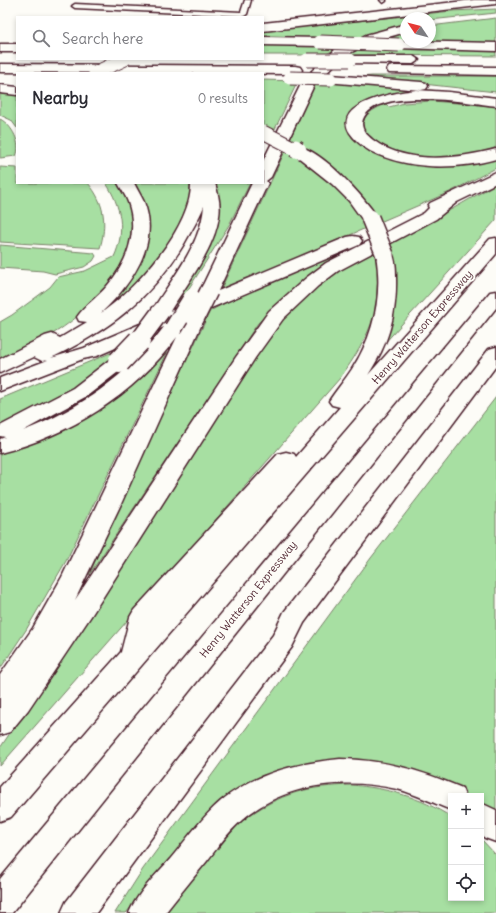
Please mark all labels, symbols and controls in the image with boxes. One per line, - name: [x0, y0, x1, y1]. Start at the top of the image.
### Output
- north arrow: [400, 12, 436, 48]
- search box: [16, 16, 264, 60]
- icon: search: [30, 27, 52, 49]
- text: Search here: [62, 29, 143, 48]
- text: Nearby: [32, 87, 88, 109]
- text: 0 results: [198, 90, 248, 107]
- street label: Henry Watterson Expressway: [369, 267, 475, 387]
- street label: Henry Watterson Expressway: [196, 538, 300, 660]
- map controls: [448, 793, 484, 901]
- button: +: [448, 793, 484, 829]
- button: −: [448, 829, 484, 865]
- button: locate: [448, 865, 484, 901]

